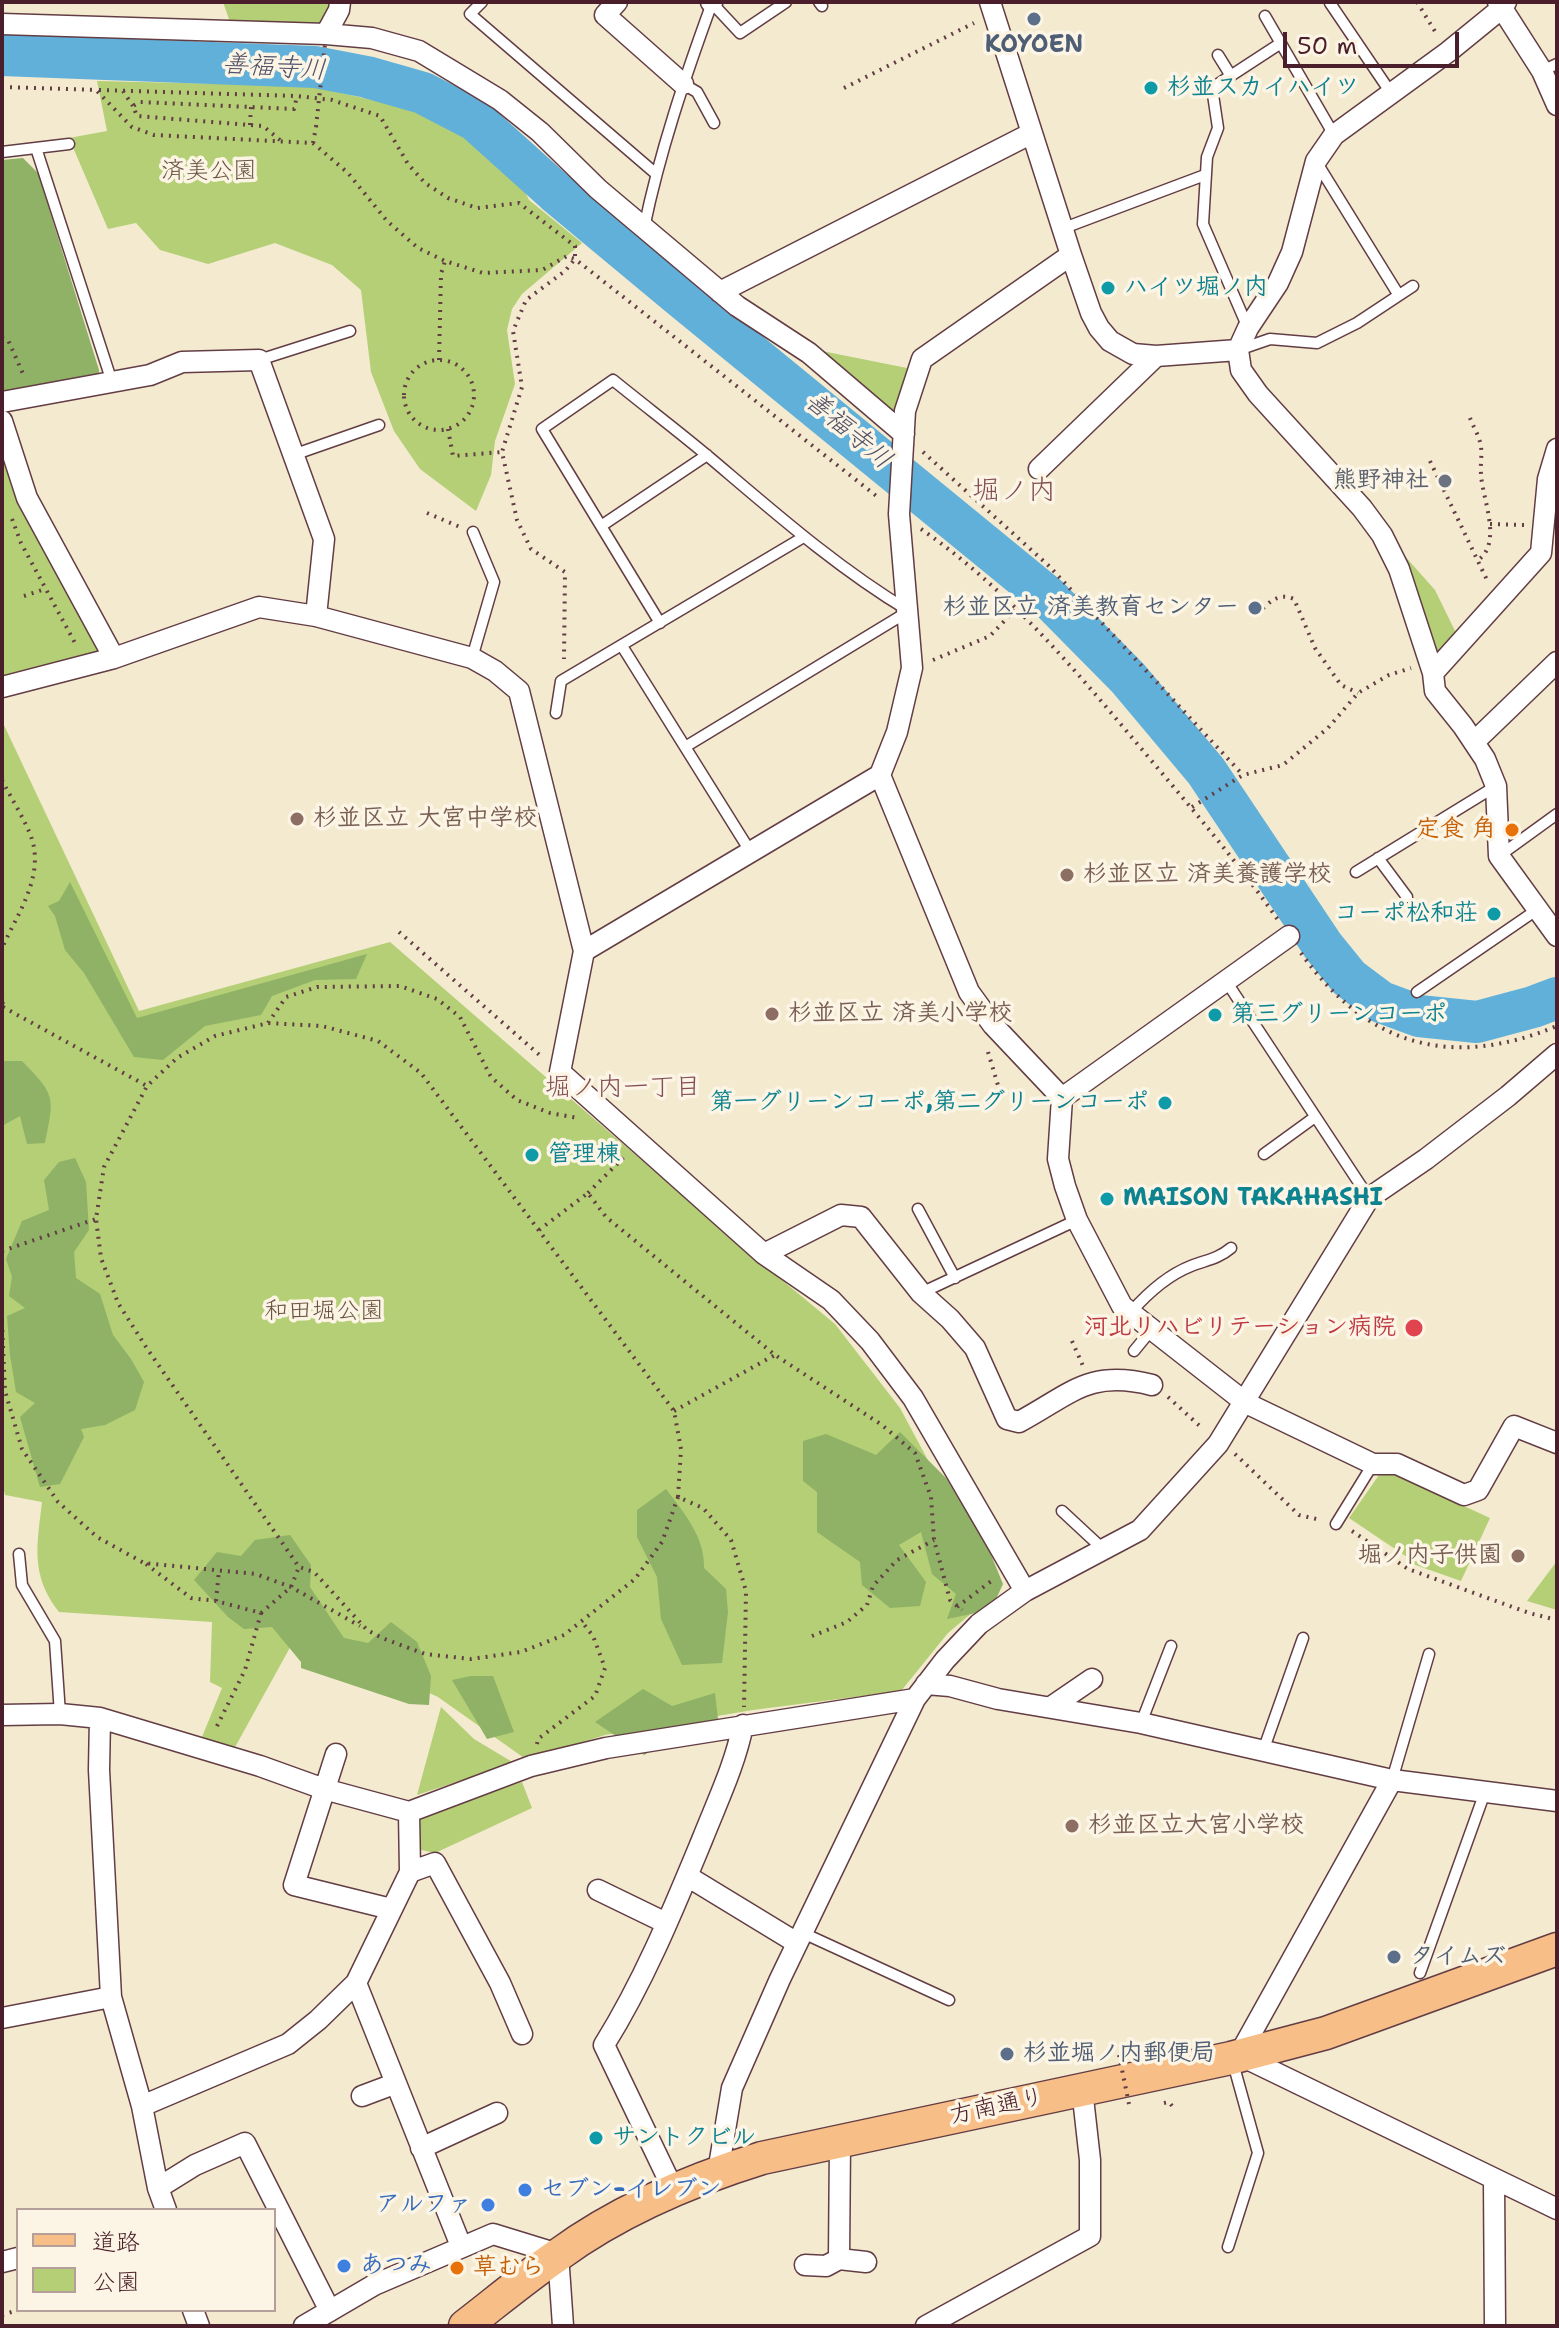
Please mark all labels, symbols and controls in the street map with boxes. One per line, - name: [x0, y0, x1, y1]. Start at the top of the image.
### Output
- marker: KOYOEN: [1025, 10, 1043, 28]
- scale bar: [1287, 16, 1463, 66]
- text: 50 m: [1297, 30, 1357, 62]
- place label: KOYOEN: [985, 32, 1083, 60]
- water label: 善福寺川: [221, 49, 327, 87]
- place label: 杉並スカイハイツ: [1167, 74, 1359, 102]
- marker: 杉並スカイハイツ: [1142, 79, 1160, 97]
- park label: 済美公園: [161, 158, 257, 186]
- place label: ハイツ堀ノ内: [1124, 274, 1268, 302]
- marker: ハイツ堀ノ内: [1099, 279, 1117, 297]
- water label: 善福寺川: [798, 386, 898, 476]
- place label: 熊野神社: [1333, 467, 1429, 495]
- marker: 熊野神社: [1436, 472, 1454, 490]
- district label: 堀ノ内: [972, 475, 1056, 509]
- place label: 杉並区立 済美教育センター: [943, 594, 1239, 622]
- marker: 杉並区立 済美教育センター: [1246, 599, 1264, 617]
- place label: 杉並区立 大宮中学校: [313, 805, 537, 833]
- marker: 杉並区立 大宮中学校: [288, 810, 306, 828]
- place label: 定食 角: [1416, 816, 1496, 844]
- marker: 定食 角: [1503, 821, 1521, 839]
- place label: 杉並区立 済美養護学校: [1083, 861, 1331, 889]
- marker: 杉並区立 済美養護学校: [1058, 866, 1076, 884]
- place label: コーポ松和荘: [1334, 900, 1478, 928]
- marker: コーポ松和荘: [1485, 905, 1503, 923]
- place label: 杉並区立 済美小学校: [788, 1000, 1012, 1028]
- place label: 第三グリーンコーポ: [1231, 1001, 1447, 1029]
- marker: 杉並区立 済美小学校: [763, 1005, 781, 1023]
- marker: 第三グリーンコーポ: [1206, 1006, 1224, 1024]
- district label: 堀ノ内一丁目: [545, 1072, 701, 1104]
- place label: 第一グリーンコーポ,第二グリーンコーポ: [710, 1089, 1149, 1117]
- marker: 第一グリーンコーポ,第二グリーンコーポ: [1156, 1094, 1174, 1112]
- place label: 管理棟: [548, 1141, 620, 1169]
- marker: 管理棟: [523, 1146, 541, 1164]
- place label: MAISON TAKAHASHI: [1123, 1185, 1383, 1213]
- marker: MAISON TAKAHASHI: [1098, 1190, 1116, 1208]
- park label: 和田堀公園: [264, 1298, 384, 1326]
- place label: 河北リハビリテーション病院: [1084, 1314, 1396, 1342]
- marker: 河北リハビリテーション病院: [1403, 1317, 1425, 1339]
- place label: 堀ノ内子供園: [1358, 1542, 1502, 1570]
- marker: 堀ノ内子供園: [1509, 1547, 1527, 1565]
- place label: 杉並区立大宮小学校: [1088, 1812, 1304, 1840]
- marker: 杉並区立大宮小学校: [1063, 1817, 1081, 1835]
- place label: タイムズ: [1410, 1943, 1506, 1971]
- marker: タイムズ: [1385, 1948, 1403, 1966]
- place label: 杉並堀ノ内郵便局: [1023, 2040, 1215, 2068]
- marker: 杉並堀ノ内郵便局: [998, 2045, 1016, 2063]
- street label: 方南通り: [947, 2083, 1047, 2131]
- place label: サントクビル: [612, 2124, 756, 2152]
- marker: サントクビル: [587, 2129, 605, 2147]
- place label: セブン-イレブン: [541, 2176, 721, 2204]
- marker: セブン-イレブン: [516, 2181, 534, 2199]
- place label: アルファ: [376, 2191, 472, 2219]
- marker: アルファ: [479, 2196, 497, 2214]
- legend: [16, 2208, 276, 2312]
- text: 道路: [92, 2226, 140, 2258]
- place label: あつみ: [360, 2252, 432, 2280]
- place label: 草むら: [473, 2254, 545, 2282]
- marker: あつみ: [335, 2257, 353, 2275]
- marker: 草むら: [448, 2259, 466, 2277]
- text: 公園: [92, 2266, 140, 2298]

